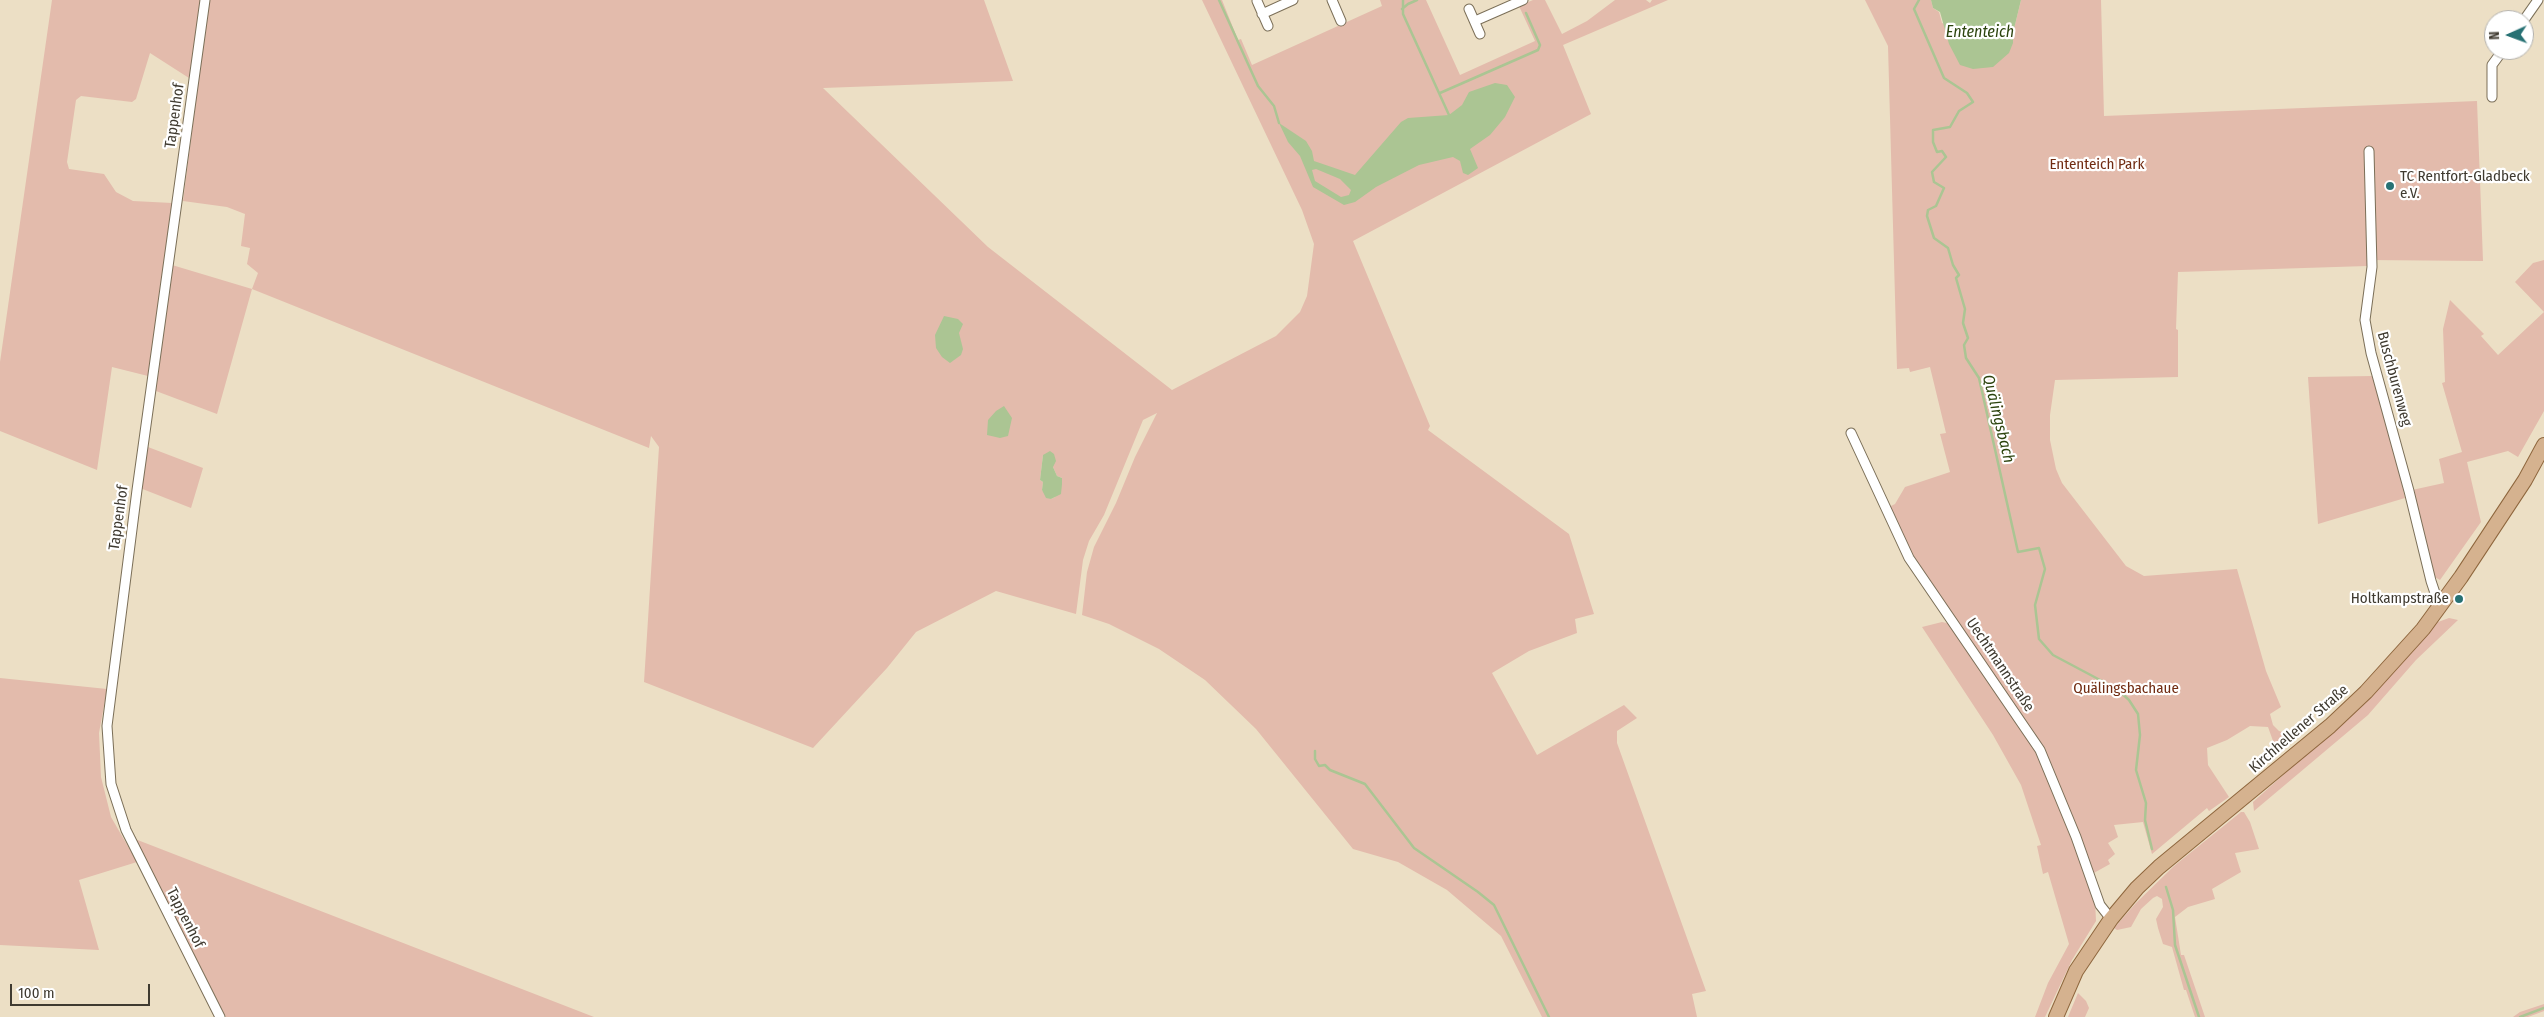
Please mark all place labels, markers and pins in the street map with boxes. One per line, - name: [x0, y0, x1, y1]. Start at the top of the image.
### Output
- place label: TC Rentfort-Gladbeck e.V.: [2400, 168, 2530, 203]
- marker: TC Rentfort-Gladbeck e.V.: [2384, 180, 2396, 192]
- place label: Holtkampstraße: [2351, 590, 2449, 608]
- marker: Holtkampstraße: [2453, 593, 2465, 605]

